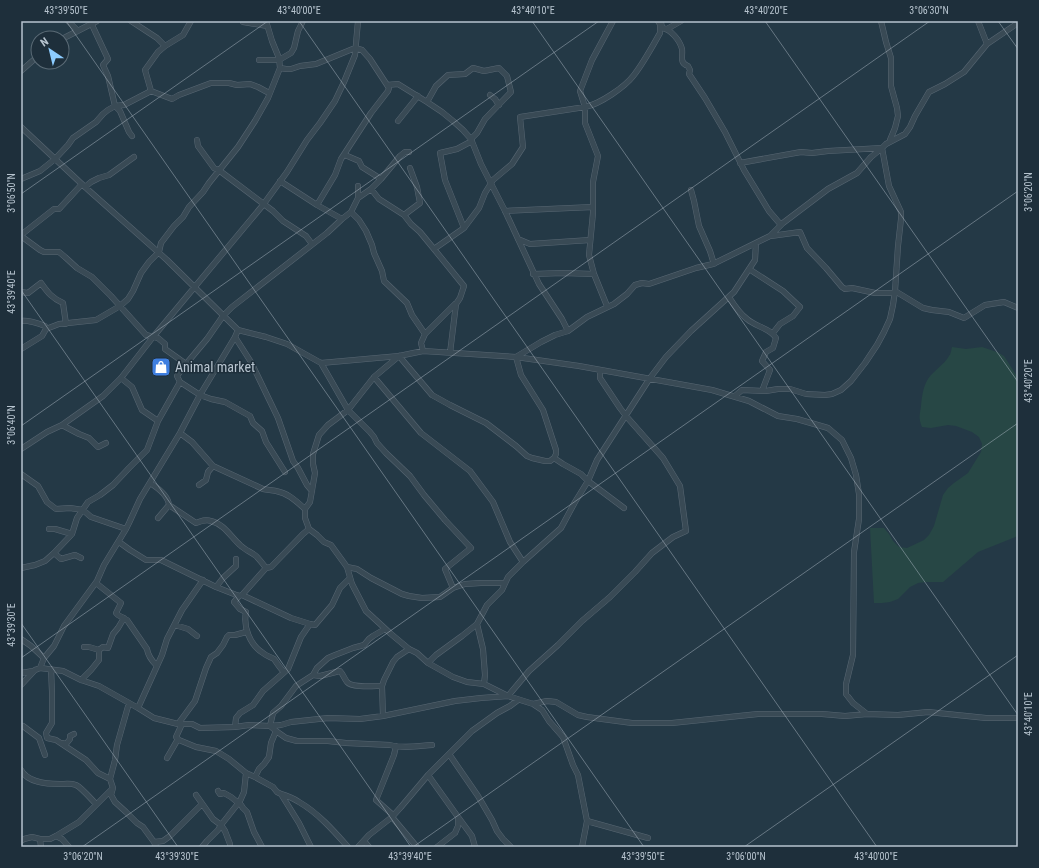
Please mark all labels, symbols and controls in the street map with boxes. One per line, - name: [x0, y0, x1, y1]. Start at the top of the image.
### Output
- text: 43°39'50"E: [44, 5, 88, 16]
- text: 43°40'00"E: [277, 5, 321, 16]
- text: 43°40'10"E: [511, 5, 555, 16]
- text: 43°40'20"E: [744, 5, 788, 16]
- text: 3°06'30"N: [909, 5, 949, 16]
- north arrow: [30, 30, 70, 70]
- text: N: [38, 35, 51, 49]
- text: 3°06'20"N: [1023, 172, 1034, 212]
- text: 3°06'50"N: [6, 173, 17, 213]
- text: 43°39'40"E: [6, 270, 17, 314]
- shop icon: Animal market: [150, 356, 172, 378]
- place label: Animal market: [175, 359, 255, 375]
- text: 43°40'20"E: [1023, 359, 1034, 403]
- text: 3°06'40"N: [6, 405, 17, 445]
- text: 43°39'30"E: [6, 603, 17, 647]
- text: 43°40'10"E: [1023, 692, 1034, 736]
- text: 3°06'20"N: [63, 851, 103, 862]
- text: 43°39'30"E: [155, 851, 199, 862]
- text: 43°39'40"E: [388, 851, 432, 862]
- text: 43°39'50"E: [621, 851, 665, 862]
- text: 3°06'00"N: [726, 851, 766, 862]
- text: 43°40'00"E: [854, 851, 898, 862]

